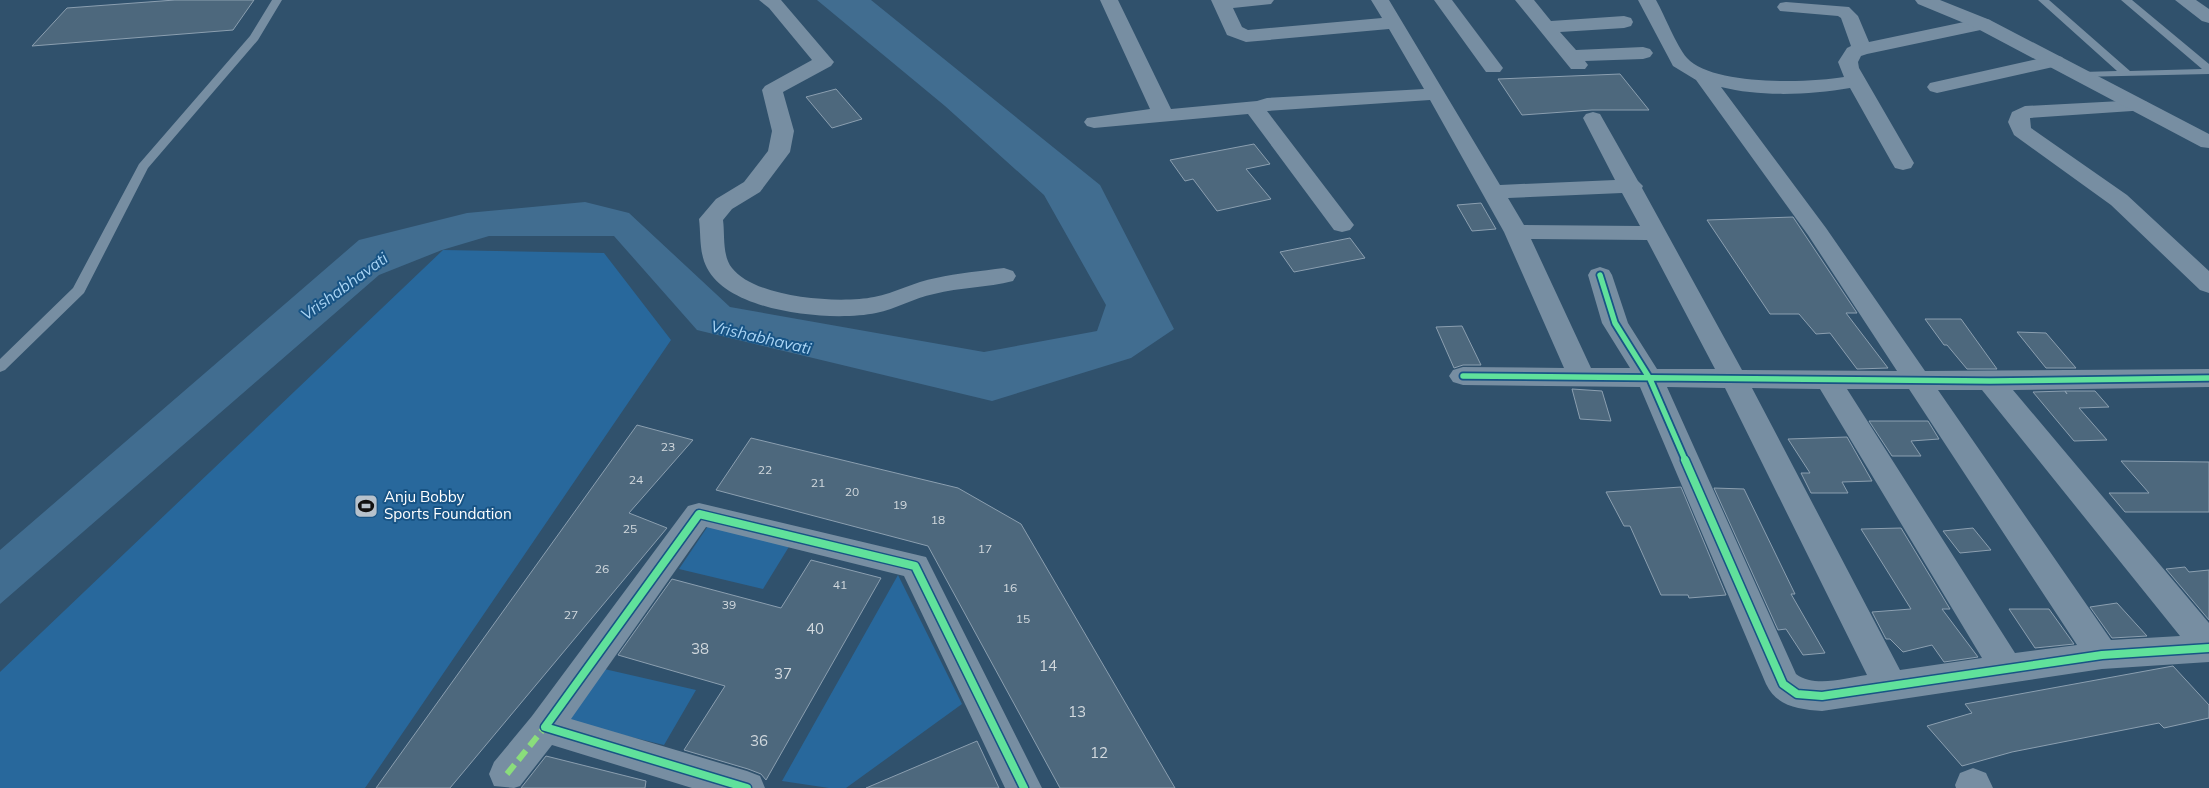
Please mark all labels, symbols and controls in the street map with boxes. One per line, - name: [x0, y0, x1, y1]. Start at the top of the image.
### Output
- water label: Vrishabhavati: [297, 248, 392, 324]
- water label: Vrishabhavati: [709, 316, 813, 358]
- house number: 23: [661, 439, 675, 454]
- house number: 22: [758, 462, 772, 477]
- house number: 24: [629, 472, 643, 487]
- house number: 21: [811, 475, 825, 490]
- house number: 20: [845, 484, 859, 499]
- place label: Anju Bobby Sports Foundation: [384, 487, 512, 523]
- sports icon: Anju Bobby Sports Foundation: [353, 493, 379, 519]
- house number: 19: [893, 497, 907, 512]
- house number: 18: [931, 512, 945, 527]
- house number: 25: [623, 521, 637, 536]
- house number: 17: [978, 541, 992, 556]
- house number: 26: [595, 561, 609, 576]
- house number: 41: [833, 577, 847, 592]
- house number: 16: [1003, 580, 1017, 595]
- house number: 39: [722, 597, 736, 612]
- house number: 27: [564, 607, 578, 622]
- house number: 15: [1016, 611, 1030, 626]
- house number: 40: [806, 619, 824, 638]
- house number: 38: [691, 639, 709, 658]
- house number: 14: [1039, 656, 1057, 675]
- house number: 37: [774, 664, 792, 683]
- house number: 13: [1068, 702, 1086, 721]
- house number: 36: [750, 731, 768, 750]
- house number: 12: [1090, 743, 1108, 762]

